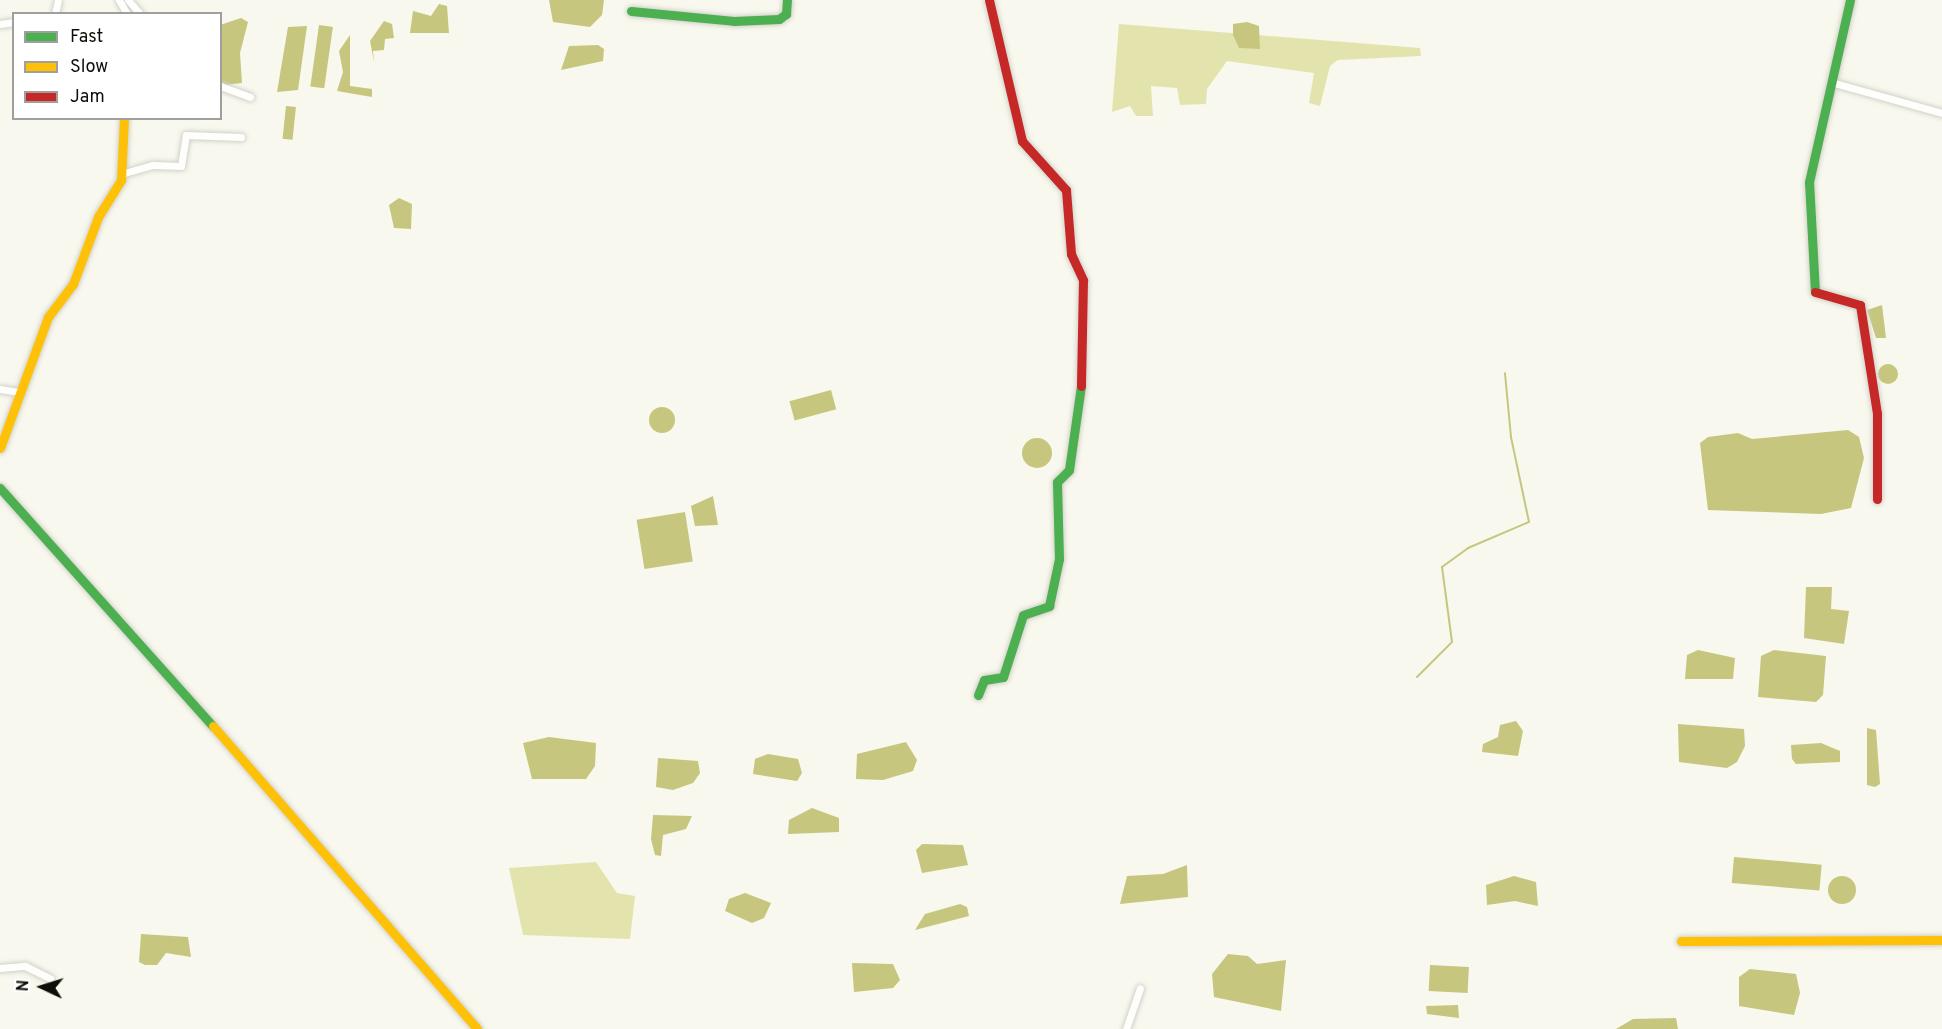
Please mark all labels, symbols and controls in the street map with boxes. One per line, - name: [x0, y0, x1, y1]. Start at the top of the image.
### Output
- legend: [12, 12, 222, 120]
- text: Fast: [70, 26, 103, 49]
- text: Slow: [70, 56, 108, 79]
- text: Jam: [70, 86, 105, 109]
- north arrow: [12, 957, 72, 1017]
- text: N: [14, 979, 34, 992]

